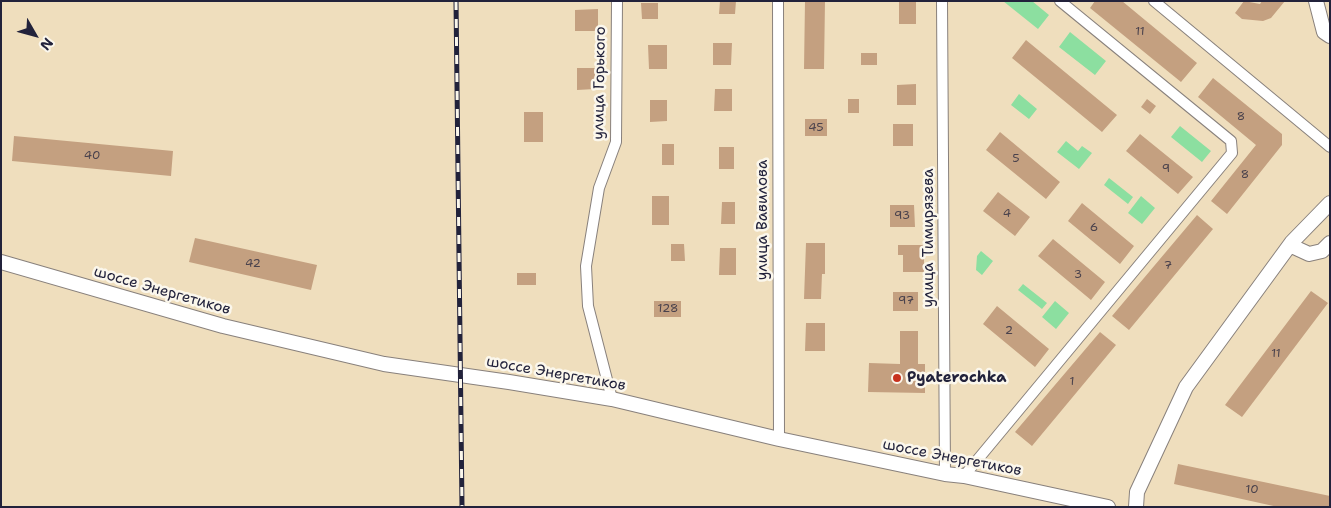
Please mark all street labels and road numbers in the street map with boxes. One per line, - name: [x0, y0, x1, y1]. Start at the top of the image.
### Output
- street label: улица Горького: [590, 26, 610, 140]
- street label: улица Вавилова: [754, 160, 772, 280]
- street label: улица Тимирязева: [920, 168, 938, 308]
- street label: шоссе Энергетиков: [92, 263, 232, 319]
- street label: шоссе Энергетиков: [485, 353, 627, 395]
- street label: шоссе Энергетиков: [881, 436, 1023, 480]

